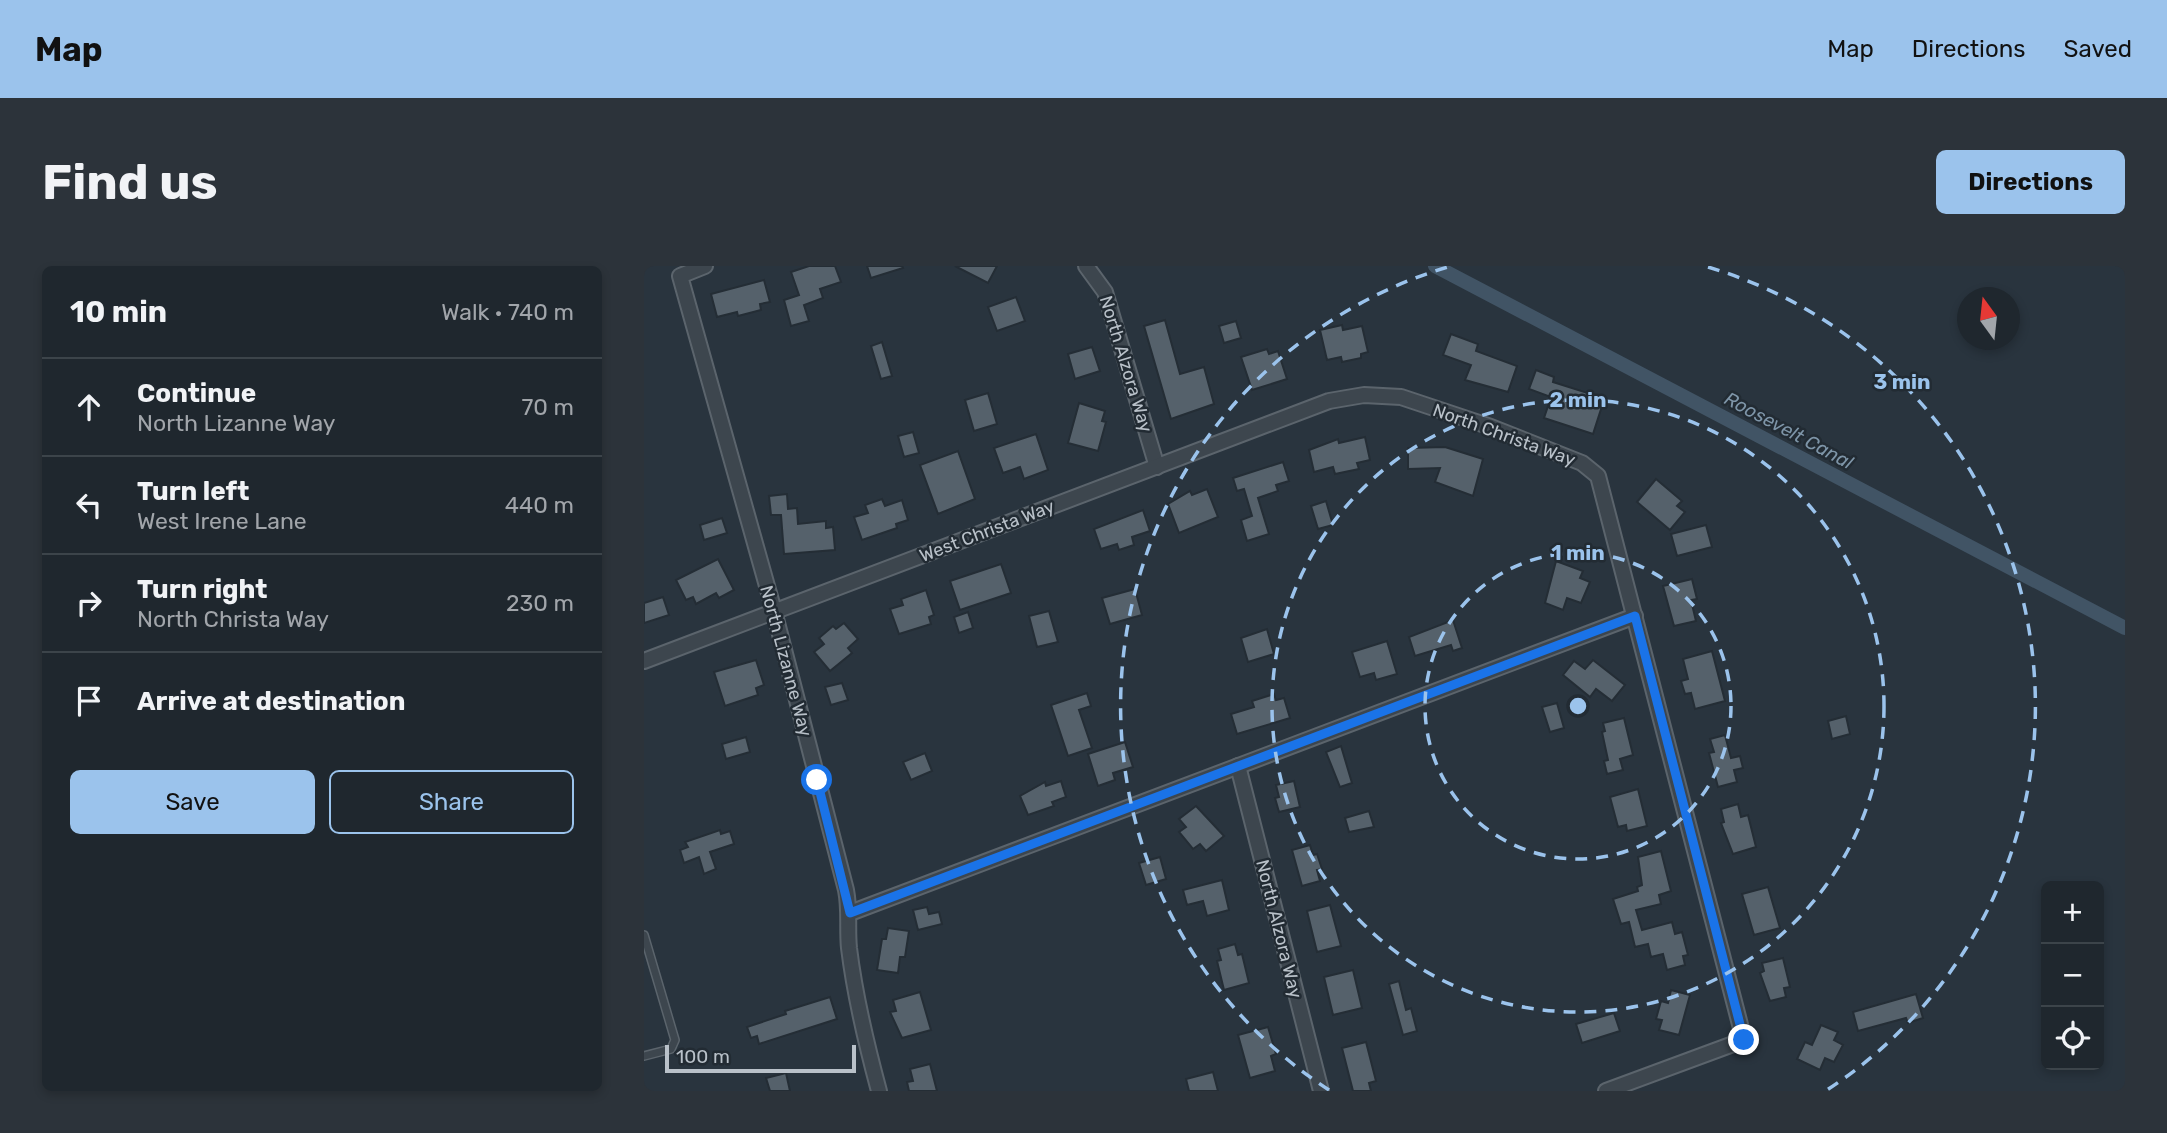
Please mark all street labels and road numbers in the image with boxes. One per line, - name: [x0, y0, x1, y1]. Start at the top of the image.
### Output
- street label: North Alzora Way: [1095, 293, 1157, 435]
- street label: North Christa Way: [1430, 399, 1578, 471]
- street label: West Christa Way: [916, 495, 1058, 567]
- street label: North Lizanne Way: [755, 583, 817, 739]
- street label: North Alzora Way: [1251, 858, 1307, 1001]

